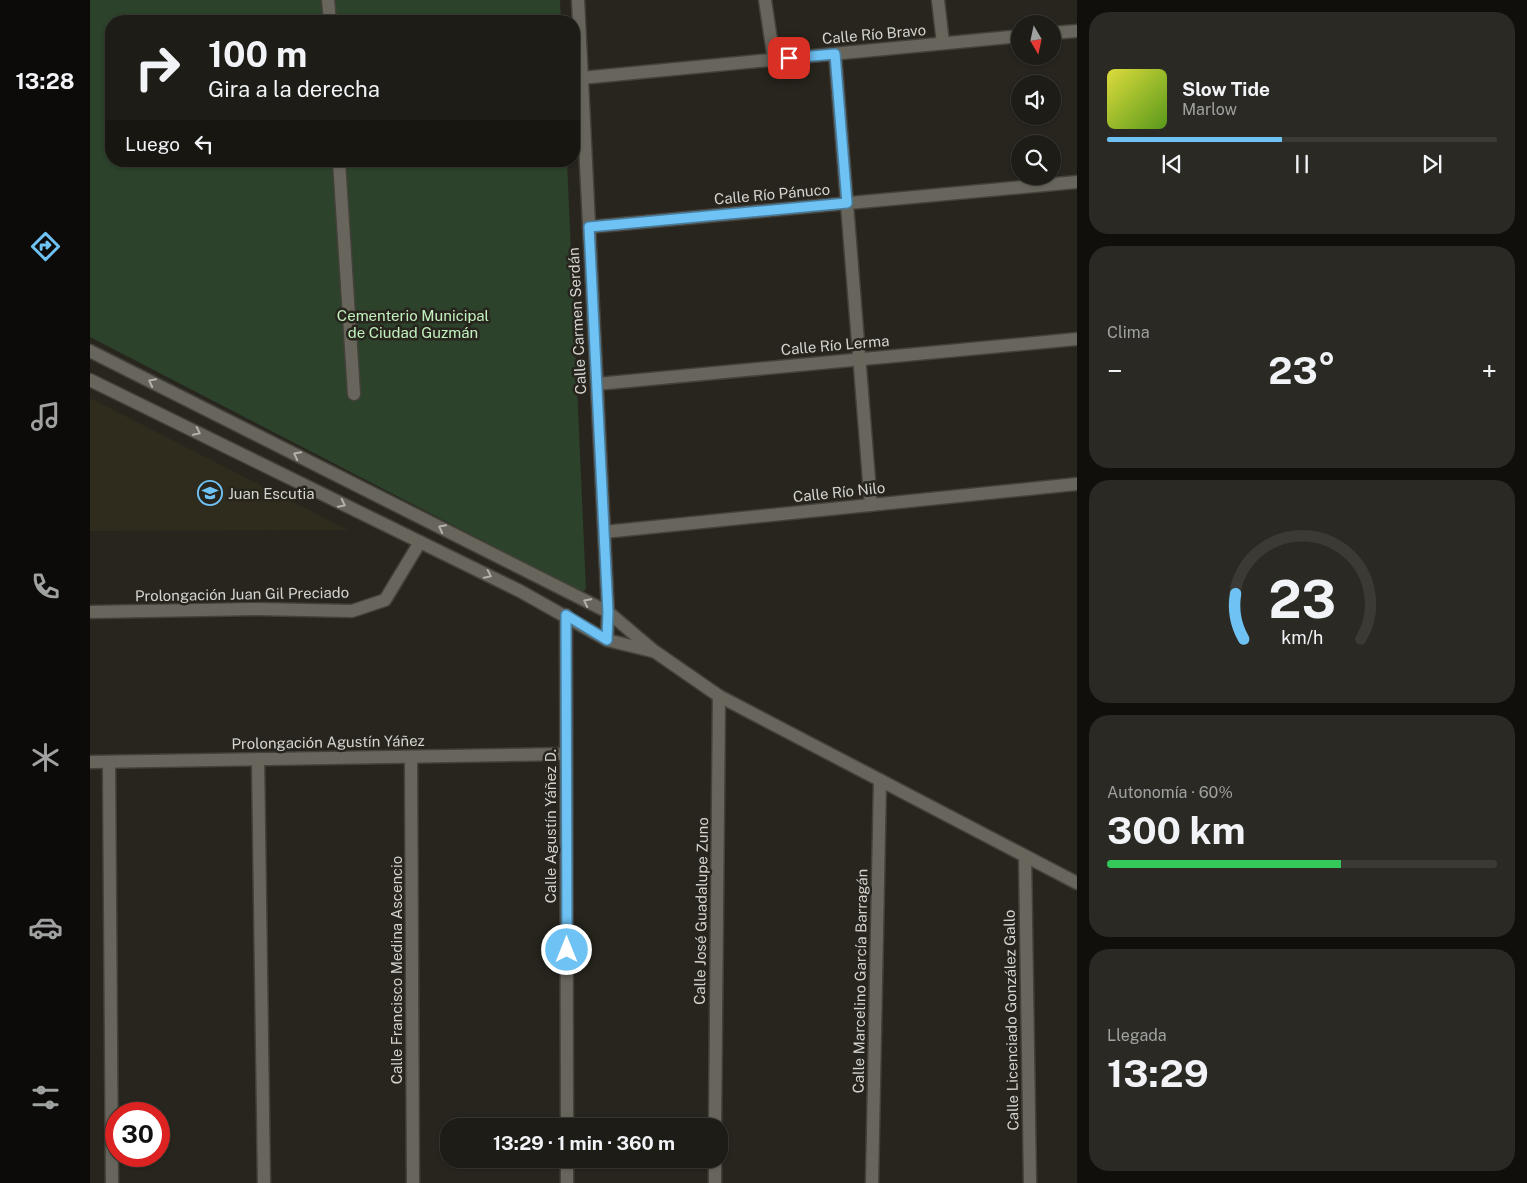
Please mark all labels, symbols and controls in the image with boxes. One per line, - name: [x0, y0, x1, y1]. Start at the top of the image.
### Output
- north arrow: [1011, 15, 1061, 65]
- map controls: [1011, 15, 1061, 185]
- street label: Calle Río Bravo: [821, 21, 927, 47]
- text: 100 m: [208, 34, 307, 75]
- icon: right: [125, 35, 190, 100]
- pin: [768, 37, 810, 79]
- icon: arrive: [775, 44, 803, 72]
- text: 13:28: [15, 68, 75, 94]
- button: sound: [1011, 75, 1061, 125]
- text: Gira a la derecha: [208, 76, 380, 102]
- text: Slow Tide: [1182, 78, 1270, 100]
- text: Marlow: [1182, 100, 1237, 119]
- icon: left: [190, 130, 218, 158]
- text: Luego: [125, 133, 180, 155]
- button: search: [1011, 135, 1061, 185]
- icon: previous: [1158, 150, 1186, 178]
- icon: pause: [1288, 150, 1316, 178]
- icon: next: [1418, 150, 1446, 178]
- street label: Calle Río Pánuco: [713, 180, 831, 208]
- icon: directions: [28, 229, 63, 264]
- street label: Calle Carmen Serdán: [565, 247, 589, 395]
- park label: Cementerio Municipal de Ciudad Guzmán: [337, 307, 489, 341]
- text: Clima: [1107, 323, 1150, 342]
- street label: Calle Río Lerma: [780, 332, 890, 358]
- text: 23°: [1268, 348, 1336, 393]
- text: −: [1107, 354, 1123, 387]
- text: +: [1481, 354, 1497, 387]
- one-way arrow: [148, 378, 157, 388]
- icon: music: [28, 399, 63, 434]
- one-way arrow: [191, 426, 200, 436]
- one-way arrow: [293, 451, 302, 461]
- street label: Calle Río Nilo: [792, 479, 886, 505]
- school or university icon: Juan Escutia: [197, 480, 223, 506]
- place label: Juan Escutia: [228, 485, 315, 502]
- one-way arrow: [337, 498, 346, 508]
- one-way arrow: [439, 525, 448, 535]
- icon: phone: [28, 569, 63, 604]
- one-way arrow: [483, 569, 492, 580]
- text: 23: [1268, 569, 1336, 630]
- street label: Prolongación Juan Gil Preciado: [135, 584, 349, 604]
- one-way arrow: [584, 598, 593, 608]
- text: km/h: [1281, 627, 1323, 648]
- street label: Prolongación Agustín Yáñez: [231, 732, 425, 752]
- icon: climate: [28, 740, 63, 775]
- street label: Calle Agustín Yáñez D.: [542, 749, 559, 903]
- text: Autonomía · 60%: [1107, 783, 1233, 802]
- text: 300 km: [1107, 808, 1246, 853]
- street label: Calle José Guadalupe Zuno: [691, 817, 711, 1005]
- street label: Calle Francisco Medina Ascencio: [388, 856, 405, 1084]
- street label: Calle Marcelino García Barragán: [850, 869, 870, 1093]
- street label: Calle Licenciado González Gallo: [1001, 909, 1021, 1131]
- icon: car: [28, 910, 63, 945]
- position arrow: [540, 923, 592, 975]
- text: Llegada: [1107, 1026, 1167, 1045]
- text: 13:29: [1107, 1051, 1209, 1096]
- icon: filters: [28, 1080, 63, 1115]
- speed limit sign: 30: [105, 1102, 170, 1167]
- text: 13:29 · 1 min · 360 m: [493, 1132, 675, 1154]

